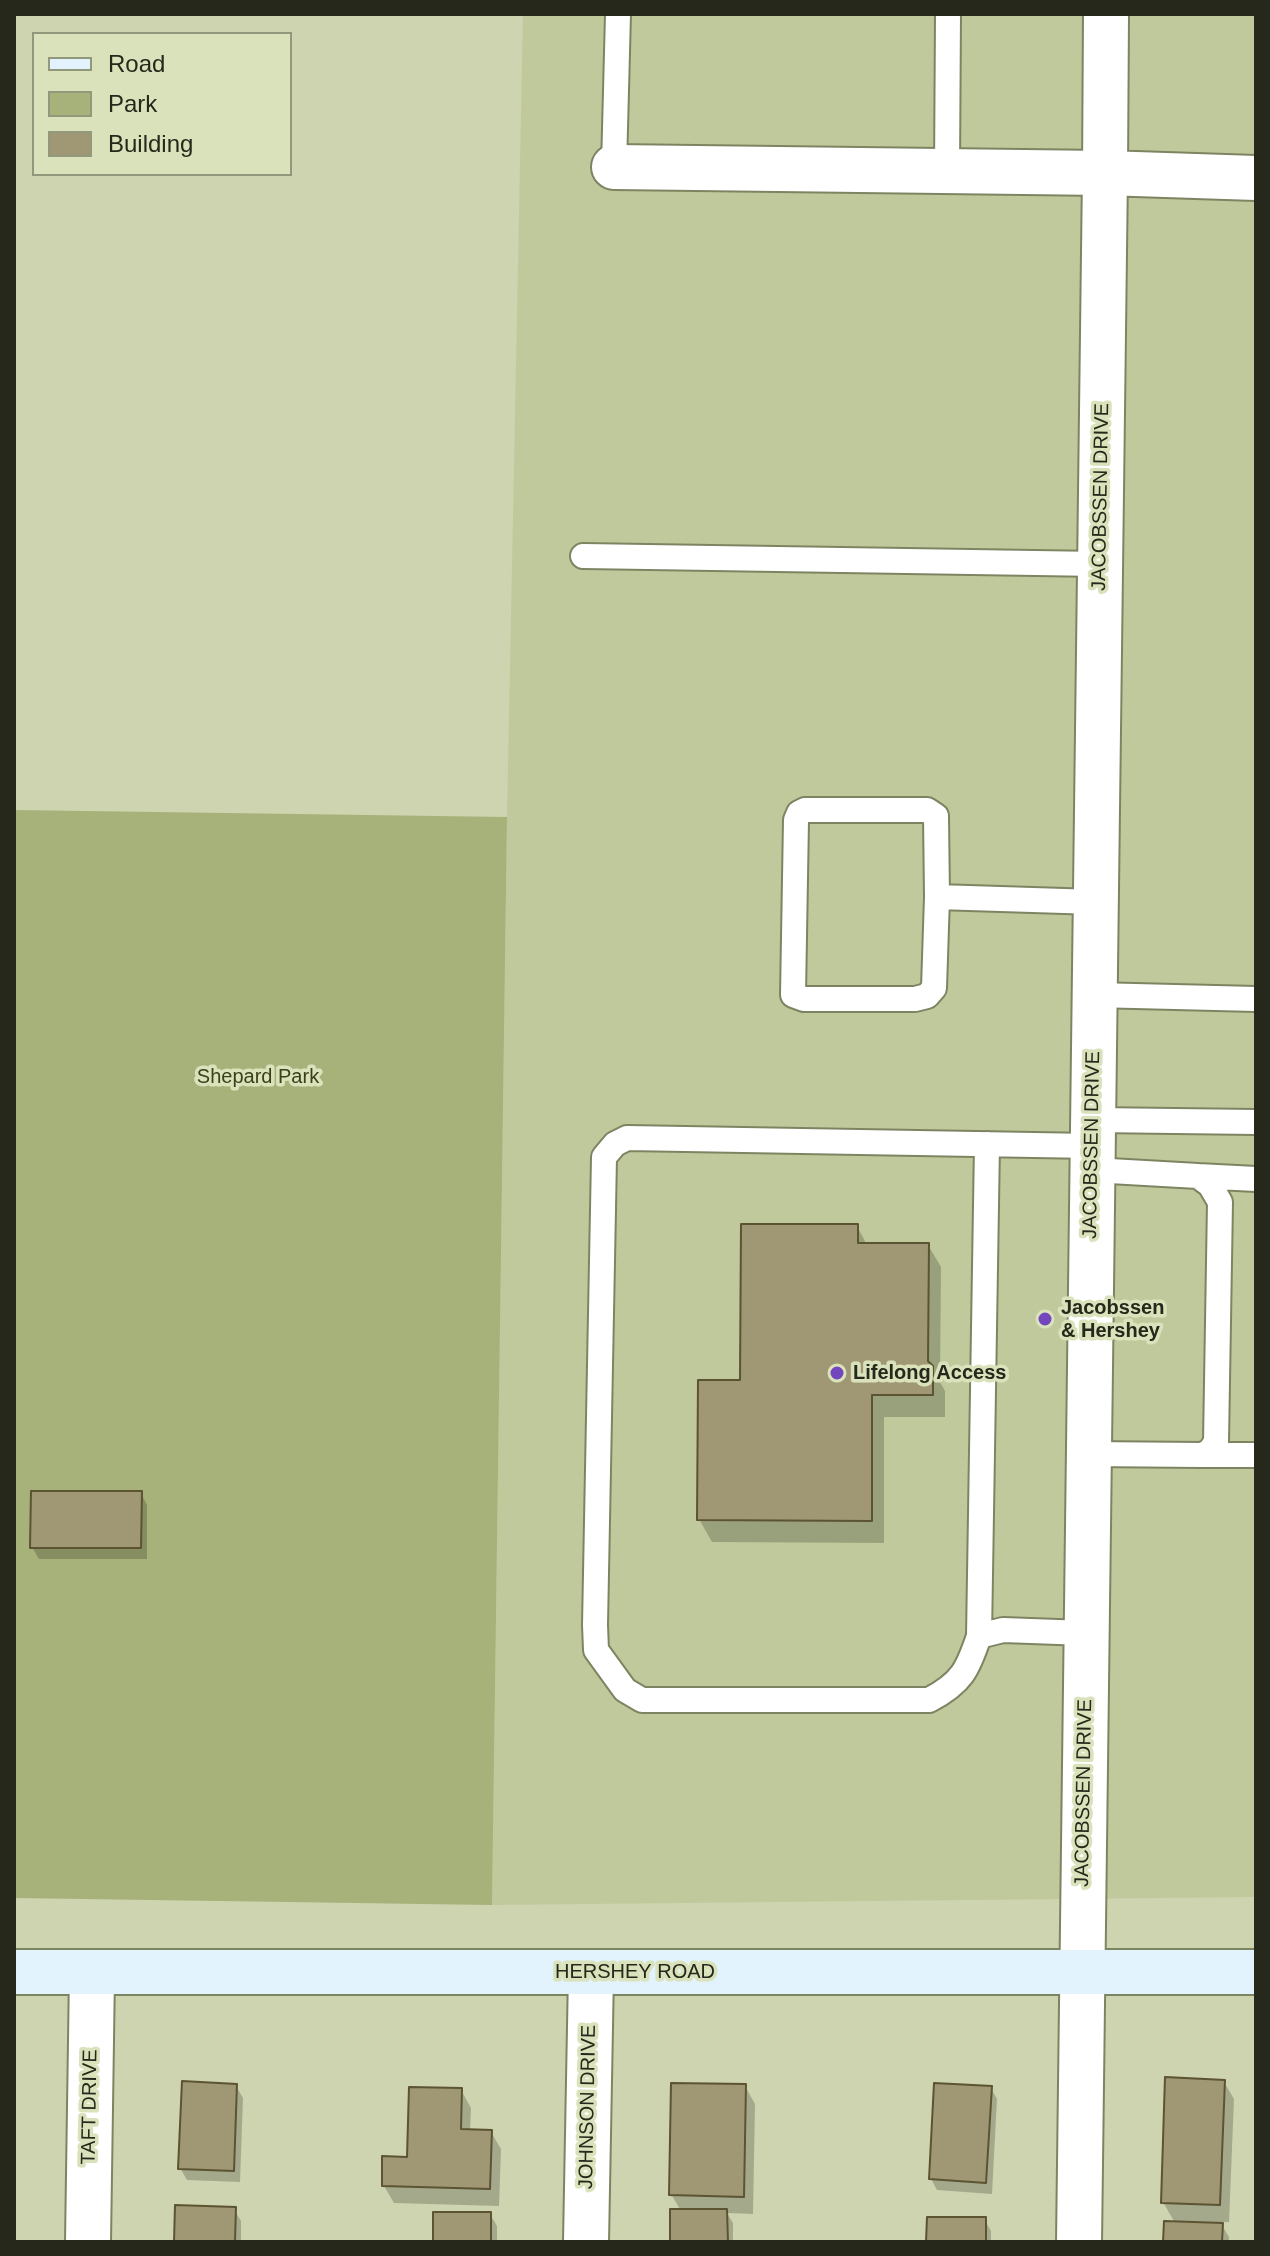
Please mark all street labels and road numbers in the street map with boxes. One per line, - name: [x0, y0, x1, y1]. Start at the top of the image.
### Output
- street label: JACOBSSEN DRIVE: [1087, 403, 1115, 591]
- street label: JACOBSSEN DRIVE: [1078, 1051, 1106, 1239]
- street label: JACOBSSEN DRIVE: [1070, 1699, 1098, 1887]
- street label: HERSHEY ROAD: [555, 1960, 715, 1984]
- street label: JOHNSON DRIVE: [575, 2025, 601, 2189]
- street label: TAFT DRIVE: [77, 2049, 103, 2165]

